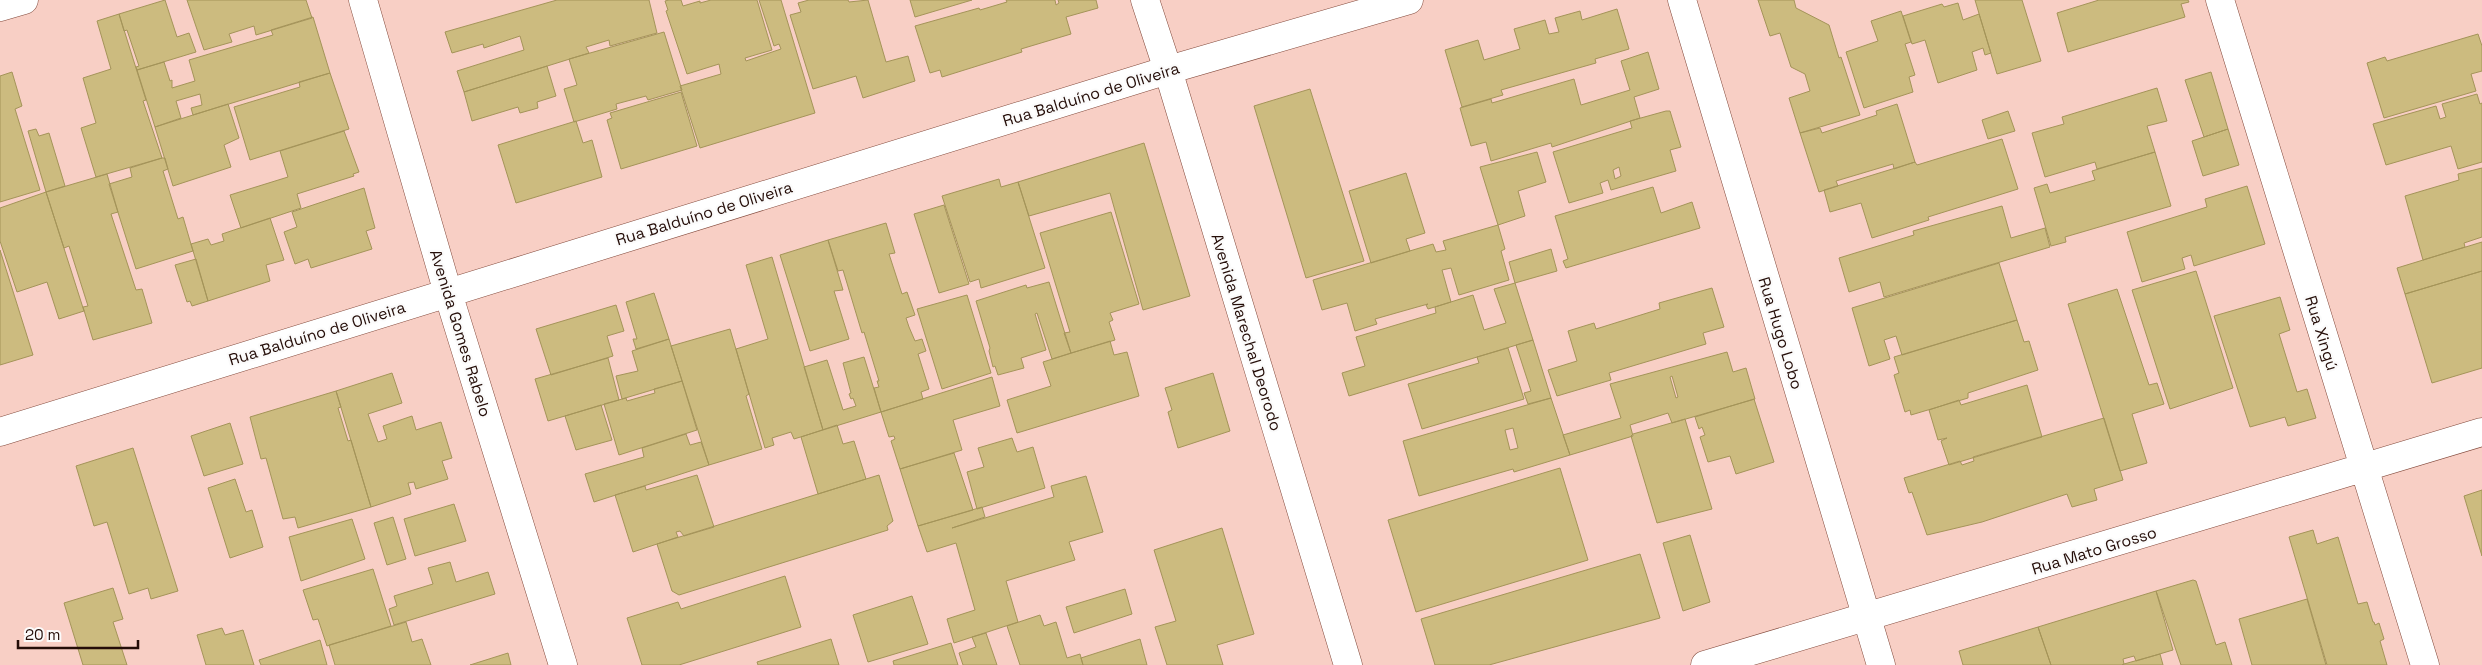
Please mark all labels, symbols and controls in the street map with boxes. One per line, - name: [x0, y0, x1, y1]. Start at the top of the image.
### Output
- street label: Rua Balduíno de Oliveira: [1000, 58, 1182, 131]
- street label: Rua Balduíno de Oliveira: [613, 177, 795, 250]
- street label: Avenida Marechal Deorodo: [1206, 231, 1287, 434]
- street label: Avenida Gomes Rabelo: [425, 247, 496, 419]
- street label: Rua Hugo Lobo: [1753, 274, 1808, 392]
- street label: Rua Xingú: [2300, 293, 2343, 373]
- street label: Rua Balduíno de Oliveira: [226, 297, 408, 370]
- street label: Rua Mato Grosso: [2029, 521, 2159, 579]
- scale bar: [18, 618, 138, 650]
- text: 20 m: [25, 625, 60, 644]

